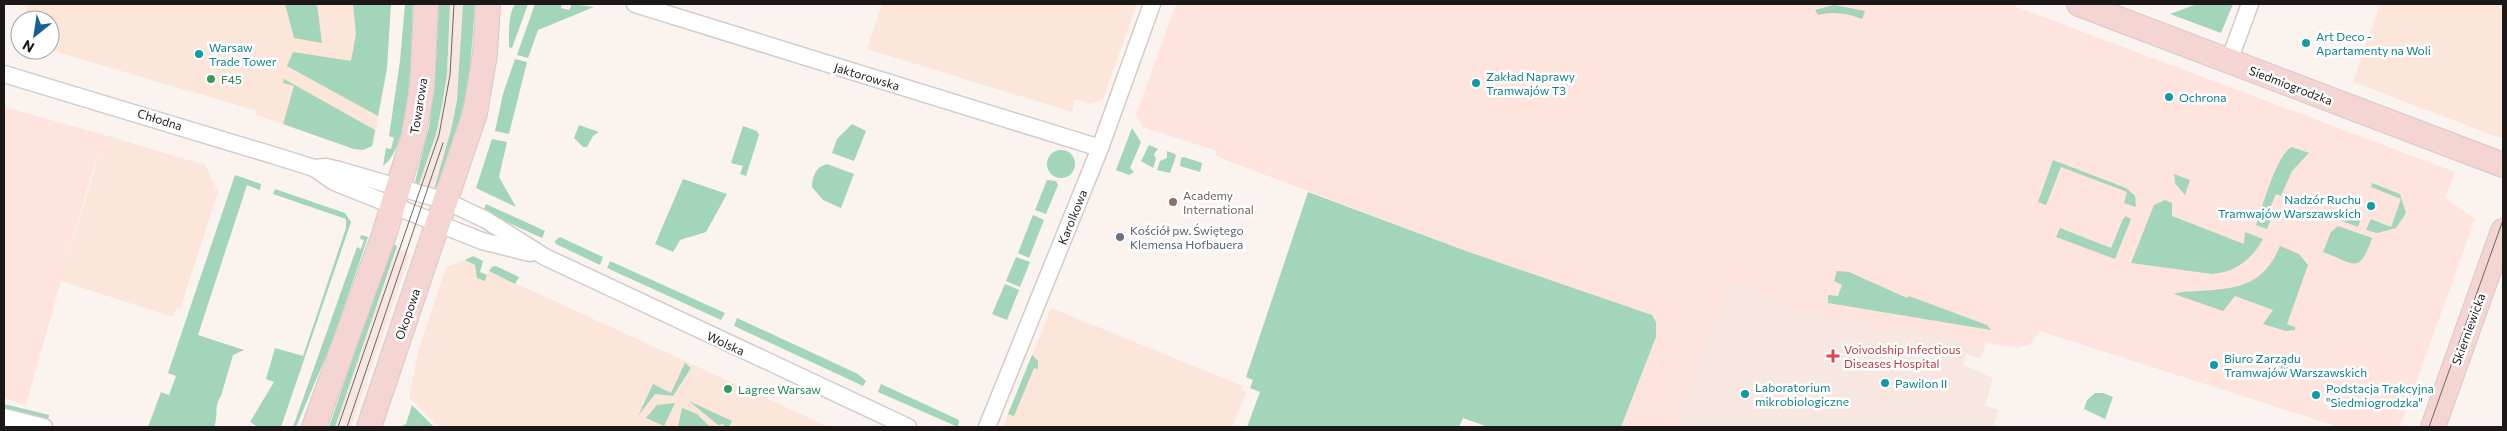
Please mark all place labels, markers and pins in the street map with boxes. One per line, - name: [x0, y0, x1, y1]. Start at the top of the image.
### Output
- place label: Art Deco - Apartamenty na Woli: [2316, 29, 2431, 57]
- marker: Art Deco - Apartamenty na Woli: [2300, 37, 2312, 49]
- place label: Warsaw Trade Tower: [209, 40, 277, 68]
- marker: Warsaw Trade Tower: [193, 48, 205, 60]
- place label: Zakład Naprawy Tramwajów T3: [1486, 69, 1575, 97]
- place label: F45: [221, 72, 242, 86]
- marker: F45: [205, 73, 217, 85]
- marker: Zakład Naprawy Tramwajów T3: [1470, 77, 1482, 89]
- place label: Ochrona: [2179, 90, 2227, 104]
- marker: Ochrona: [2163, 91, 2175, 103]
- place label: Academy International: [1183, 188, 1254, 216]
- place label: Nadzór Ruchu Tramwajów Warszawskich: [2218, 192, 2361, 220]
- marker: Academy International: [1167, 196, 1179, 208]
- marker: Nadzór Ruchu Tramwajów Warszawskich: [2365, 200, 2377, 212]
- place label: Kościół pw. Świętego Klemensa Hofbauera: [1130, 223, 1244, 251]
- marker: Kościół pw. Świętego Klemensa Hofbauera: [1114, 231, 1126, 243]
- place label: Voivodship Infectious Diseases Hospital: [1844, 342, 1961, 370]
- marker: Voivodship Infectious Diseases Hospital: [1826, 349, 1840, 363]
- place label: Biuro Zarządu Tramwajów Warszawskich: [2224, 351, 2367, 379]
- marker: Biuro Zarządu Tramwajów Warszawskich: [2208, 359, 2220, 371]
- place label: Pawilon II: [1895, 376, 1947, 390]
- marker: Pawilon II: [1879, 377, 1891, 389]
- place label: Laboratorium mikrobiologiczne: [1755, 380, 1849, 408]
- place label: Podstacja Trakcyjna "Siedmiogrodzka": [2326, 381, 2434, 409]
- place label: Lagree Warsaw: [738, 382, 821, 396]
- marker: Lagree Warsaw: [722, 383, 734, 395]
- marker: Laboratorium mikrobiologiczne: [1739, 388, 1751, 400]
- marker: Podstacja Trakcyjna "Siedmiogrodzka": [2310, 389, 2322, 401]

